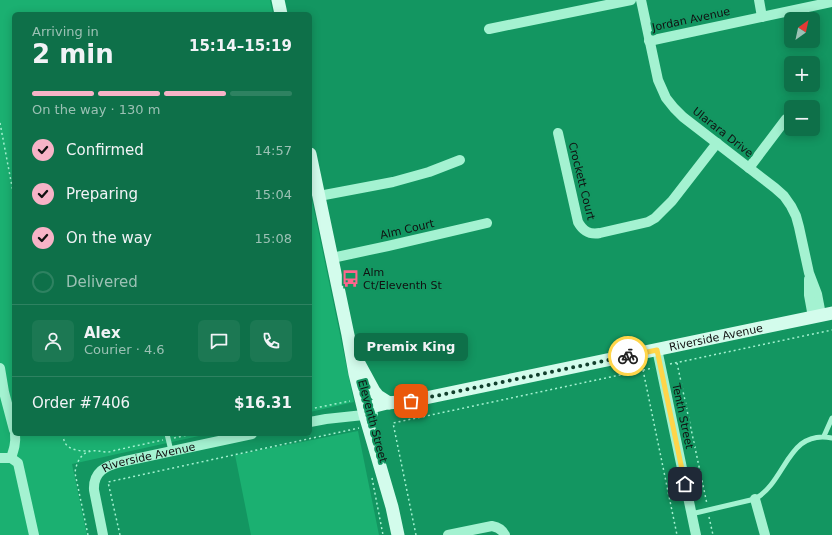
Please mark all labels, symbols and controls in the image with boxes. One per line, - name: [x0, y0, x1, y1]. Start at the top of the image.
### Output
- street label: Jordan Avenue: [650, 5, 731, 34]
- north arrow: [784, 12, 820, 48]
- map controls: [784, 12, 820, 136]
- text: Arriving in: [32, 24, 99, 39]
- text: 15:14–15:19: [189, 37, 292, 55]
- text: 2 min: [32, 39, 114, 69]
- button: +: [784, 56, 820, 92]
- button: −: [784, 100, 820, 136]
- text: On the way · 130 m: [32, 102, 160, 117]
- street label: Ularara Drive: [690, 105, 756, 160]
- icon: check: [32, 139, 54, 161]
- text: Confirmed: [66, 141, 144, 159]
- street label: Crockett Court: [566, 141, 598, 222]
- text: 14:57: [255, 143, 292, 158]
- icon: check: [32, 183, 54, 205]
- text: Preparing: [66, 185, 138, 203]
- text: 15:04: [255, 187, 292, 202]
- street label: Alm Court: [379, 217, 436, 242]
- icon: check: [32, 227, 54, 249]
- text: On the way: [66, 229, 152, 247]
- text: 15:08: [255, 231, 292, 246]
- place label: Alm Ct/Eleventh St: [363, 266, 442, 292]
- bus stop icon: Alm Ct/Eleventh St: [340, 268, 360, 288]
- text: Delivered: [66, 273, 138, 291]
- button: person: [32, 320, 74, 362]
- button: chat: [198, 320, 240, 362]
- button: phone: [250, 320, 292, 362]
- street label: Riverside Avenue: [668, 322, 764, 354]
- text: Alex: [84, 324, 121, 342]
- callout: Premix King: [354, 333, 468, 361]
- courier: [608, 336, 648, 376]
- text: Premix King: [367, 339, 455, 354]
- text: Courier · 4.6: [84, 342, 165, 357]
- icon: bike: [617, 345, 639, 367]
- street label: Eleventh Street: [355, 378, 390, 465]
- street label: Tenth Street: [669, 381, 696, 451]
- pin: [394, 384, 428, 418]
- icon: bag: [400, 390, 422, 412]
- text: Order #7406: [32, 394, 130, 412]
- text: $16.31: [234, 394, 292, 412]
- street label: Riverside Avenue: [100, 440, 197, 475]
- pin: [668, 467, 702, 501]
- icon: home: [674, 473, 696, 495]

